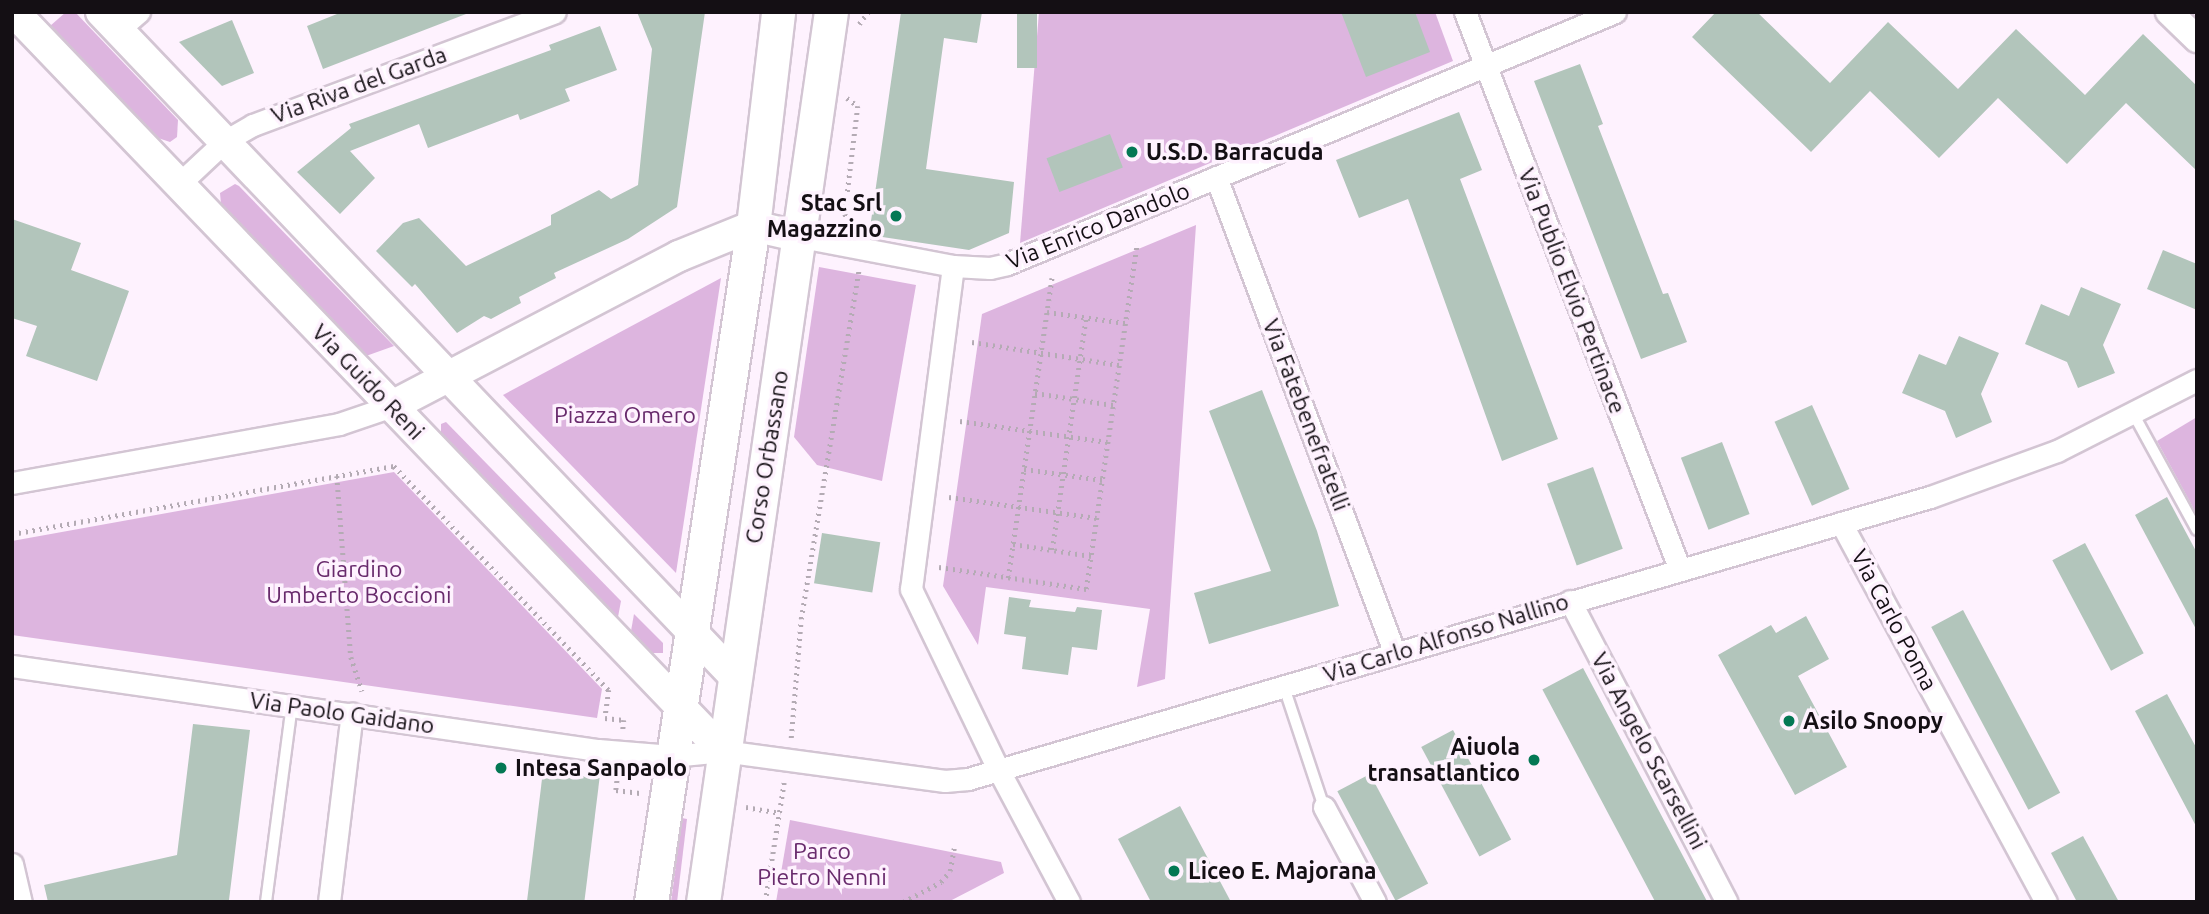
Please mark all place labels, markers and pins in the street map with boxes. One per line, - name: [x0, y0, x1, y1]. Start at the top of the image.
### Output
- place label: U.S.D. Barracuda: [1146, 138, 1323, 166]
- marker: U.S.D. Barracuda: [1124, 144, 1140, 160]
- place label: Stac Srl Magazzino: [767, 189, 882, 243]
- marker: Stac Srl Magazzino: [888, 208, 904, 224]
- place label: Asilo Snoopy: [1803, 707, 1943, 735]
- marker: Asilo Snoopy: [1781, 713, 1797, 729]
- place label: Aiuola transatlantico: [1367, 733, 1520, 787]
- marker: Aiuola transatlantico: [1526, 752, 1542, 768]
- place label: Intesa Sanpaolo: [515, 754, 687, 782]
- marker: Intesa Sanpaolo: [493, 760, 509, 776]
- place label: Liceo E. Majorana: [1188, 857, 1377, 885]
- marker: Liceo E. Majorana: [1166, 863, 1182, 879]

